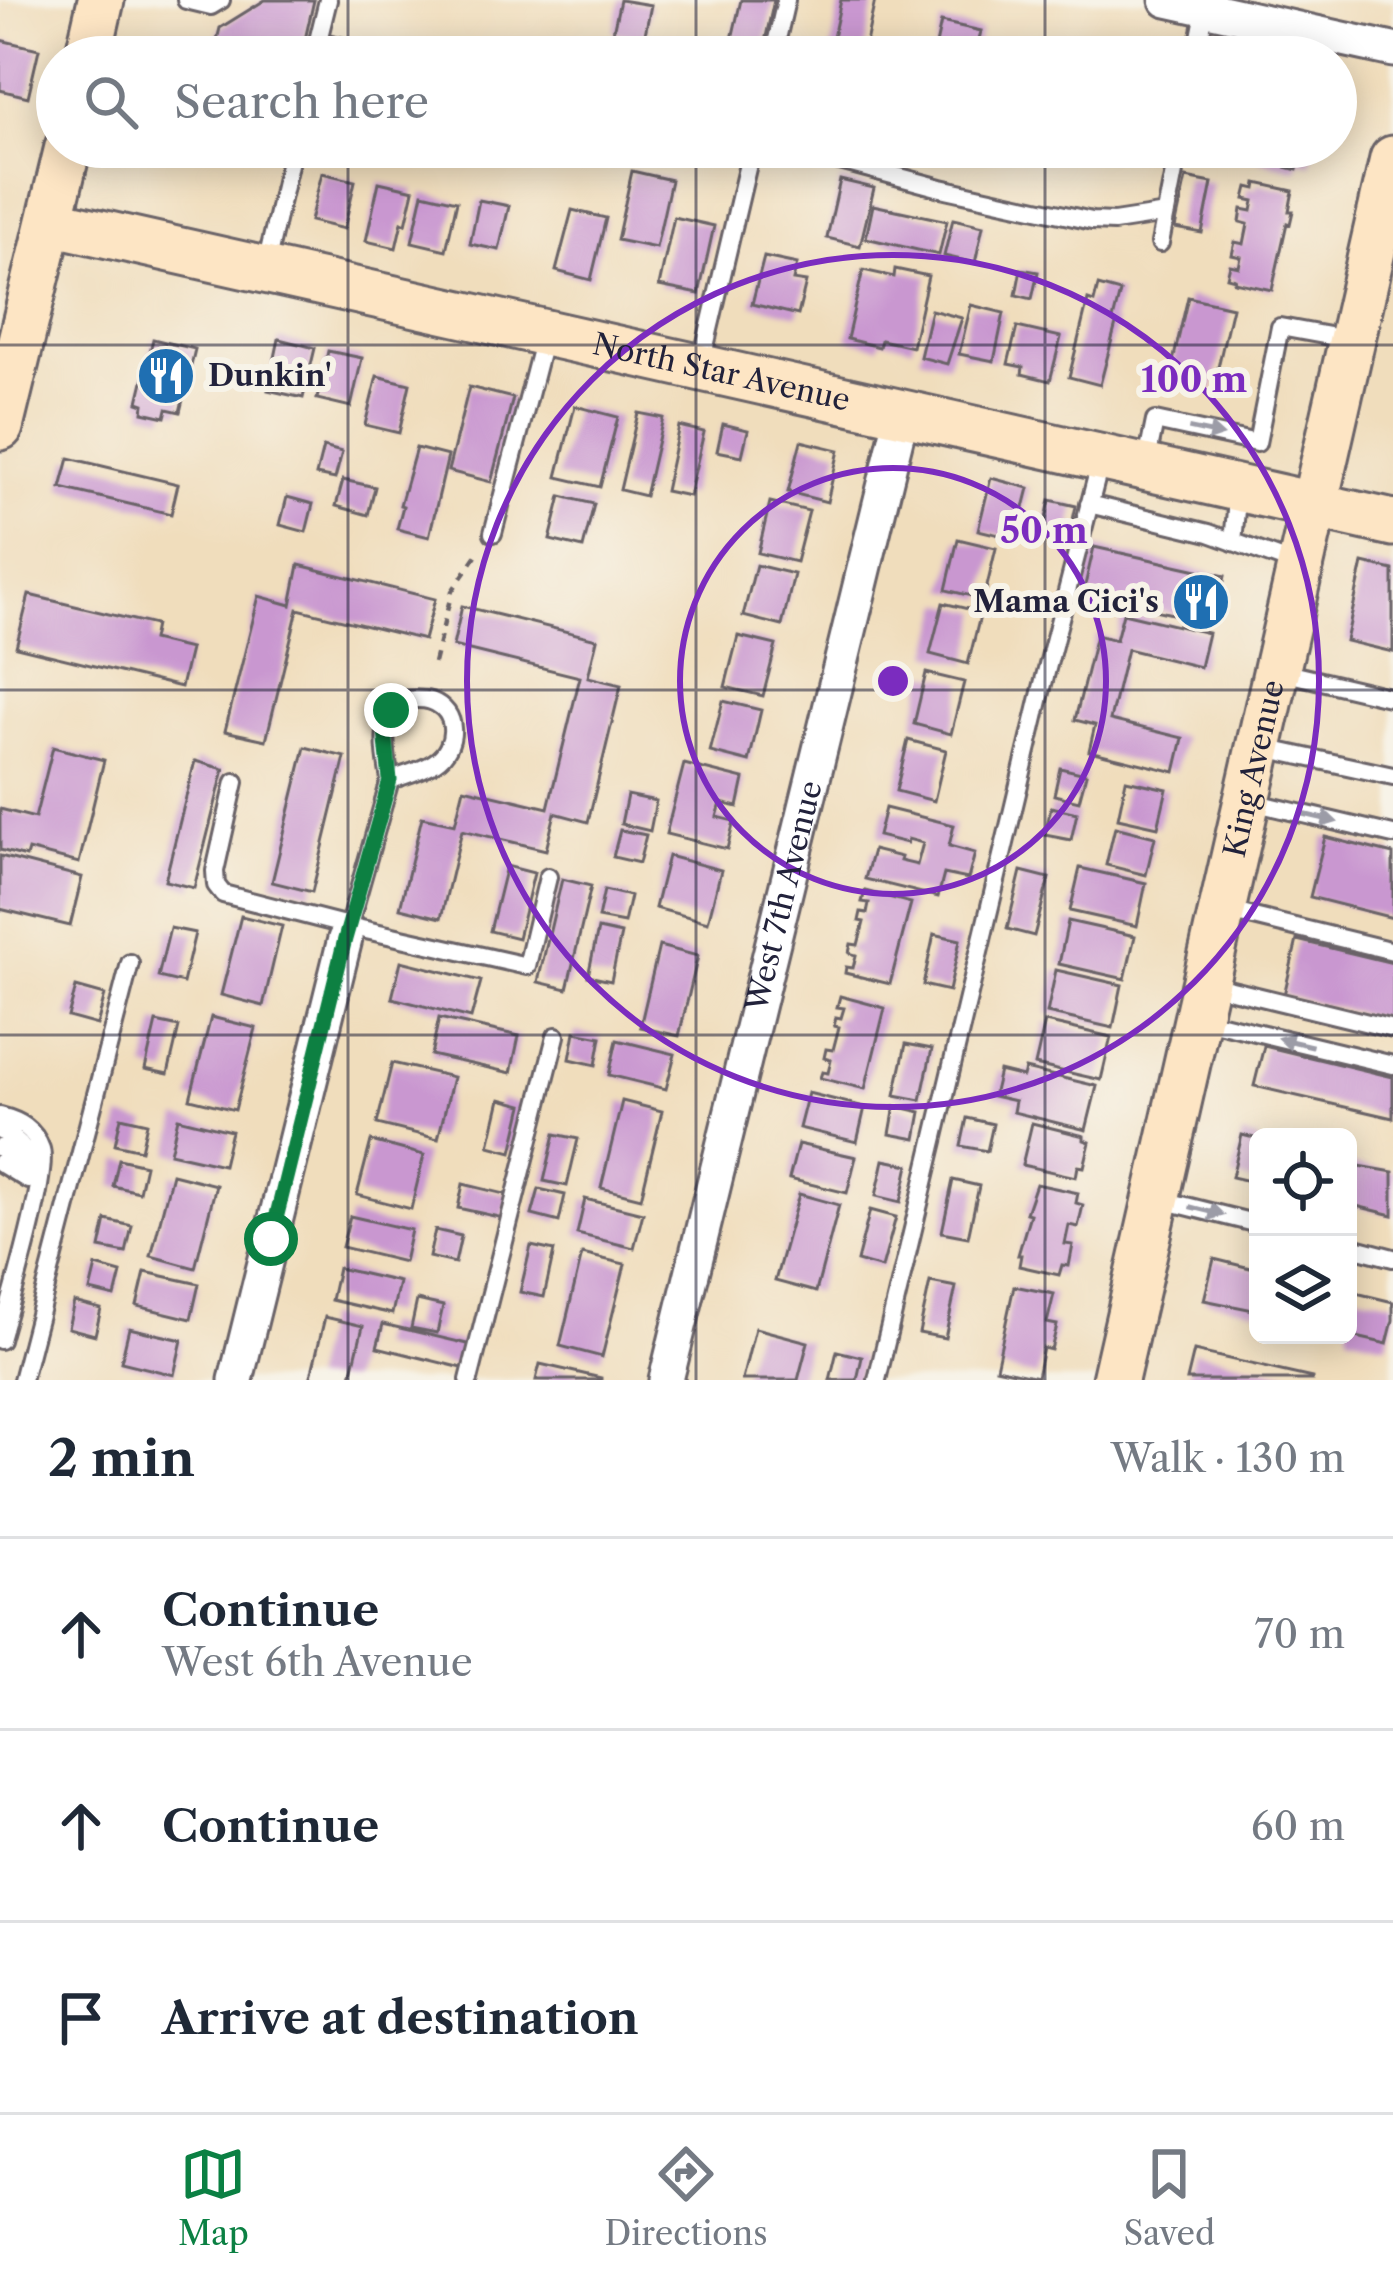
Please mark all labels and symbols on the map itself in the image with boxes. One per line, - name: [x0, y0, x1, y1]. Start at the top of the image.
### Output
- street label: North Star Avenue: [589, 325, 854, 419]
- restaurant icon: Dunkin': [135, 345, 197, 407]
- place label: Dunkin': [208, 357, 332, 394]
- text: 100 m: [1141, 357, 1247, 401]
- one-way arrow: [1188, 423, 1226, 442]
- text: 50 m: [1000, 508, 1088, 552]
- restaurant icon: Mama Cici's: [1170, 571, 1232, 633]
- place label: Mama Cici's: [973, 583, 1159, 620]
- centre of rings: [872, 660, 914, 702]
- street label: King Avenue: [1216, 676, 1292, 861]
- route end: [364, 683, 418, 737]
- street label: West 7th Avenue: [737, 777, 830, 1016]
- one-way arrow: [1302, 809, 1340, 828]
- one-way arrow: [1277, 1032, 1314, 1051]
- one-way arrow: [1189, 1202, 1226, 1221]
- route start: [244, 1212, 298, 1266]

